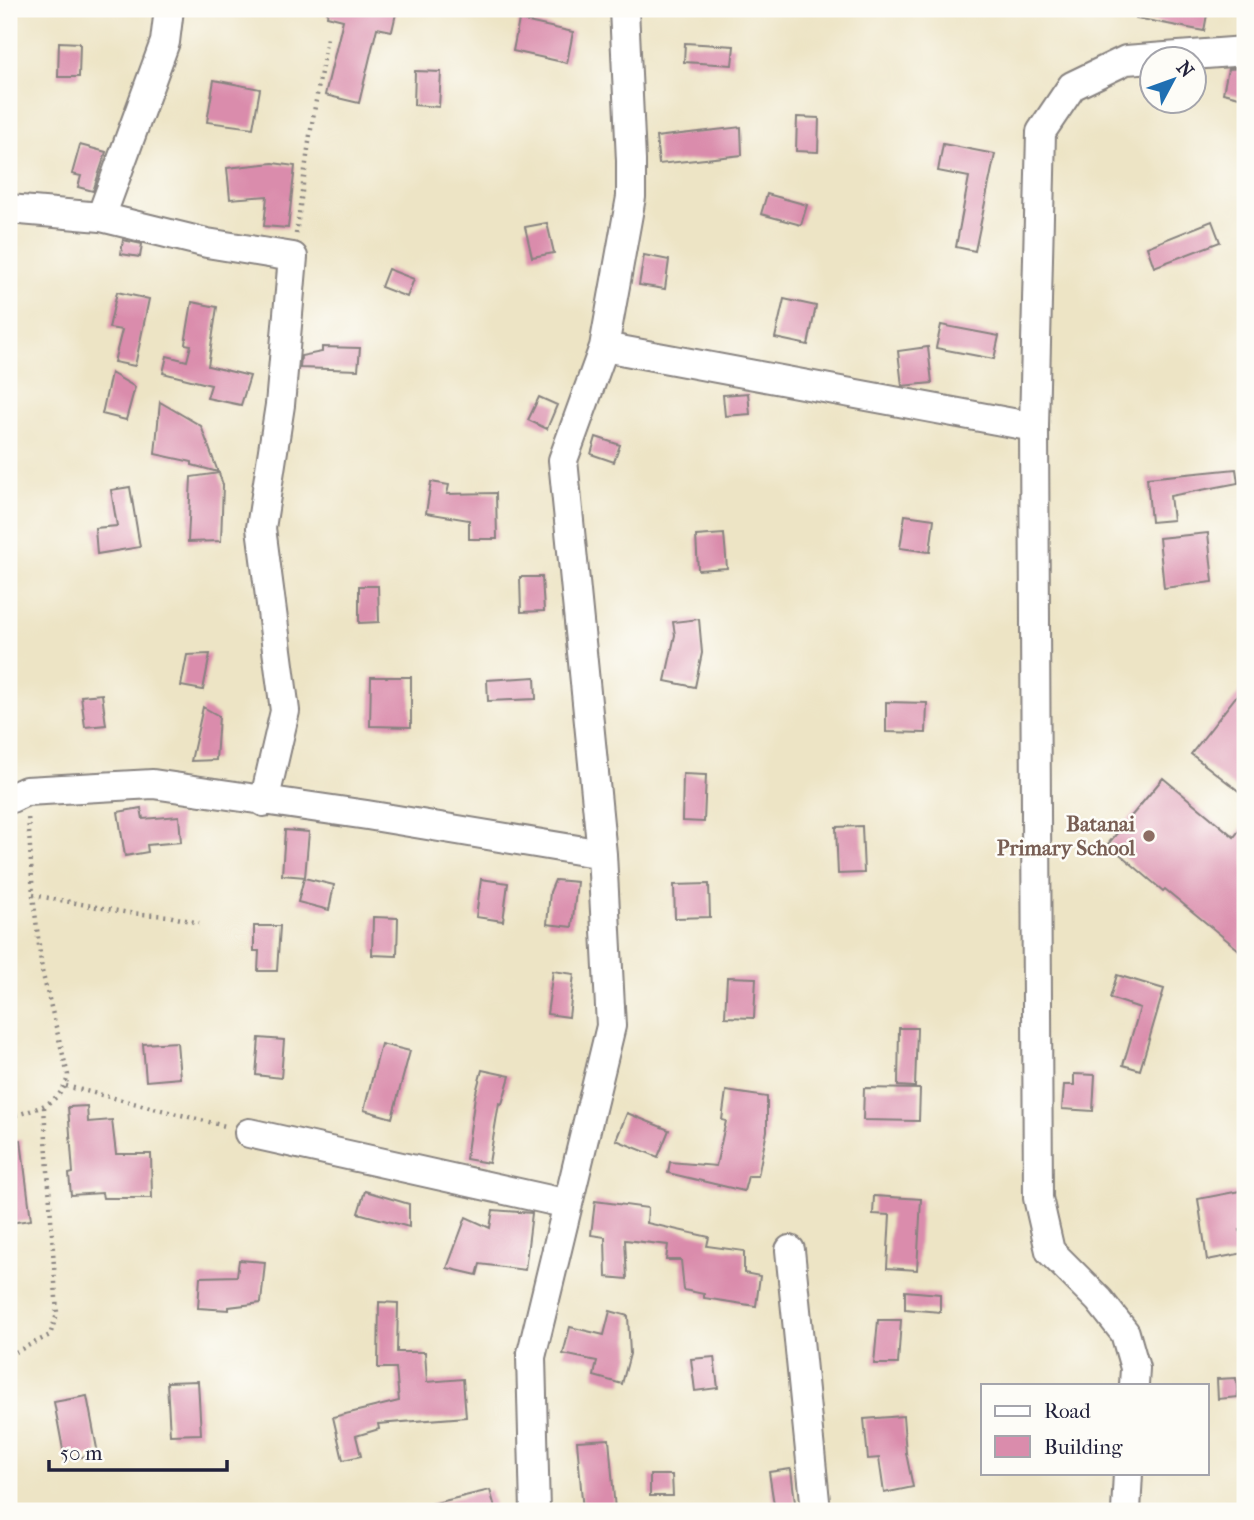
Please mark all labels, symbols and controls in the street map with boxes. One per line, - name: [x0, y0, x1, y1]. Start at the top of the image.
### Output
- north arrow: [1138, 46, 1208, 116]
- text: N: [1172, 57, 1198, 83]
- place label: Batanai Primary School: [997, 812, 1136, 860]
- marker: Batanai Primary School: [1141, 828, 1157, 844]
- legend: [981, 1384, 1208, 1474]
- text: Road: [1044, 1399, 1091, 1423]
- scale bar: [49, 1429, 228, 1473]
- text: Building: [1044, 1435, 1123, 1459]
- text: 50 m: [60, 1441, 103, 1465]

